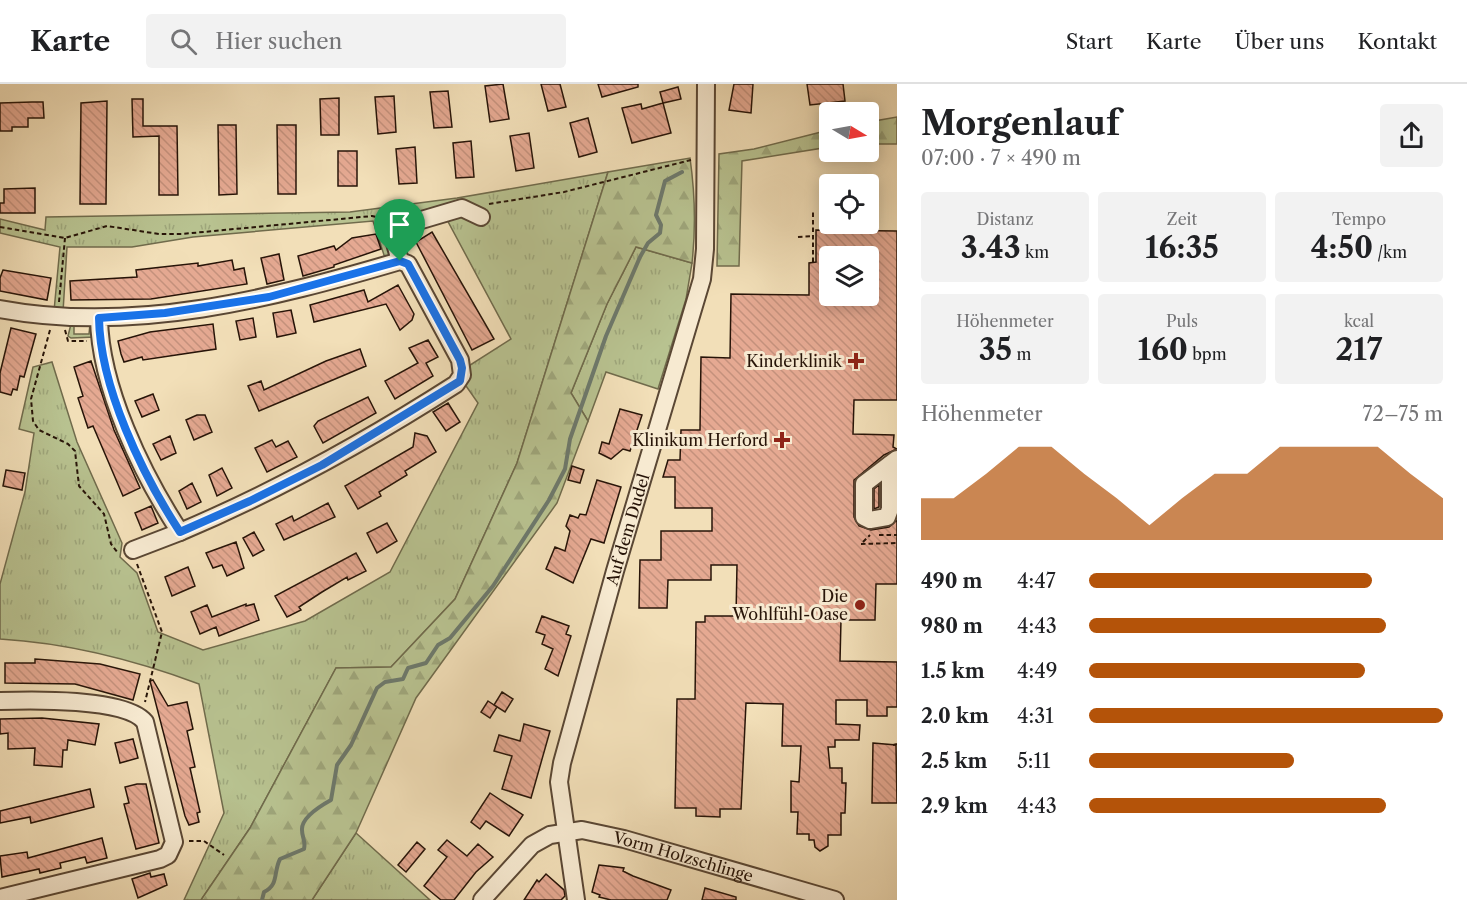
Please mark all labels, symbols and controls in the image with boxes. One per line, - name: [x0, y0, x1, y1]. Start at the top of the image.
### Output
- search box: [146, 14, 566, 68]
- text: Karte: [30, 24, 110, 58]
- icon: search: [167, 25, 200, 58]
- text: Hier suchen: [215, 28, 342, 55]
- text: Start: [1066, 29, 1113, 54]
- text: Karte: [1146, 29, 1202, 54]
- text: Über uns: [1235, 29, 1324, 54]
- text: Kontakt: [1357, 29, 1437, 54]
- north arrow: [819, 102, 879, 162]
- map controls: [819, 102, 879, 306]
- text: Morgenlauf: [921, 103, 1120, 144]
- button: share: [1380, 104, 1443, 167]
- text: 07:00 · 7 × 490 m: [921, 146, 1081, 170]
- button: locate: [819, 174, 879, 234]
- pin: [374, 199, 425, 261]
- icon: arrive: [383, 208, 416, 241]
- text: Distanz: [976, 209, 1034, 229]
- text: Zeit: [1167, 209, 1197, 229]
- text: Tempo: [1332, 209, 1386, 229]
- text: 3.43: [961, 229, 1021, 266]
- text: 16:35: [1145, 229, 1219, 266]
- text: 4:50: [1311, 229, 1373, 266]
- text: km: [1021, 242, 1049, 262]
- text: /km: [1373, 242, 1407, 262]
- button: layers: [819, 246, 879, 306]
- text: Höhenmeter: [956, 311, 1054, 331]
- text: Puls: [1166, 311, 1198, 331]
- text: kcal: [1344, 311, 1374, 331]
- text: 35: [979, 331, 1012, 368]
- text: 160: [1137, 331, 1188, 368]
- text: 217: [1336, 331, 1382, 368]
- text: m: [1012, 344, 1031, 364]
- text: bpm: [1188, 344, 1227, 364]
- place label: Kinderklinik: [746, 351, 843, 371]
- marker: Kinderklinik: [847, 352, 865, 370]
- text: Höhenmeter: [921, 402, 1043, 426]
- text: 72–75 m: [1363, 402, 1443, 426]
- place label: Klinikum Herford: [632, 430, 768, 450]
- marker: Klinikum Herford: [773, 431, 791, 449]
- street label: Auf dem Dudel: [601, 471, 654, 589]
- text: 490 m: [921, 569, 982, 593]
- text: 4:47: [1017, 569, 1056, 593]
- place label: Die Wohlfühl-Oase: [731, 586, 848, 624]
- marker: Die Wohlfühl-Oase: [853, 598, 867, 612]
- text: 980 m: [921, 614, 983, 638]
- text: 4:43: [1017, 614, 1057, 638]
- text: 1.5 km: [921, 659, 985, 683]
- text: 4:49: [1017, 659, 1057, 683]
- text: 2.0 km: [921, 704, 989, 728]
- text: 4:31: [1017, 704, 1054, 728]
- text: 2.5 km: [921, 749, 988, 773]
- text: 5:11: [1017, 749, 1050, 773]
- text: 2.9 km: [921, 794, 988, 818]
- text: 4:43: [1017, 794, 1057, 818]
- street label: Vorm Holzschlinge: [611, 827, 756, 886]

